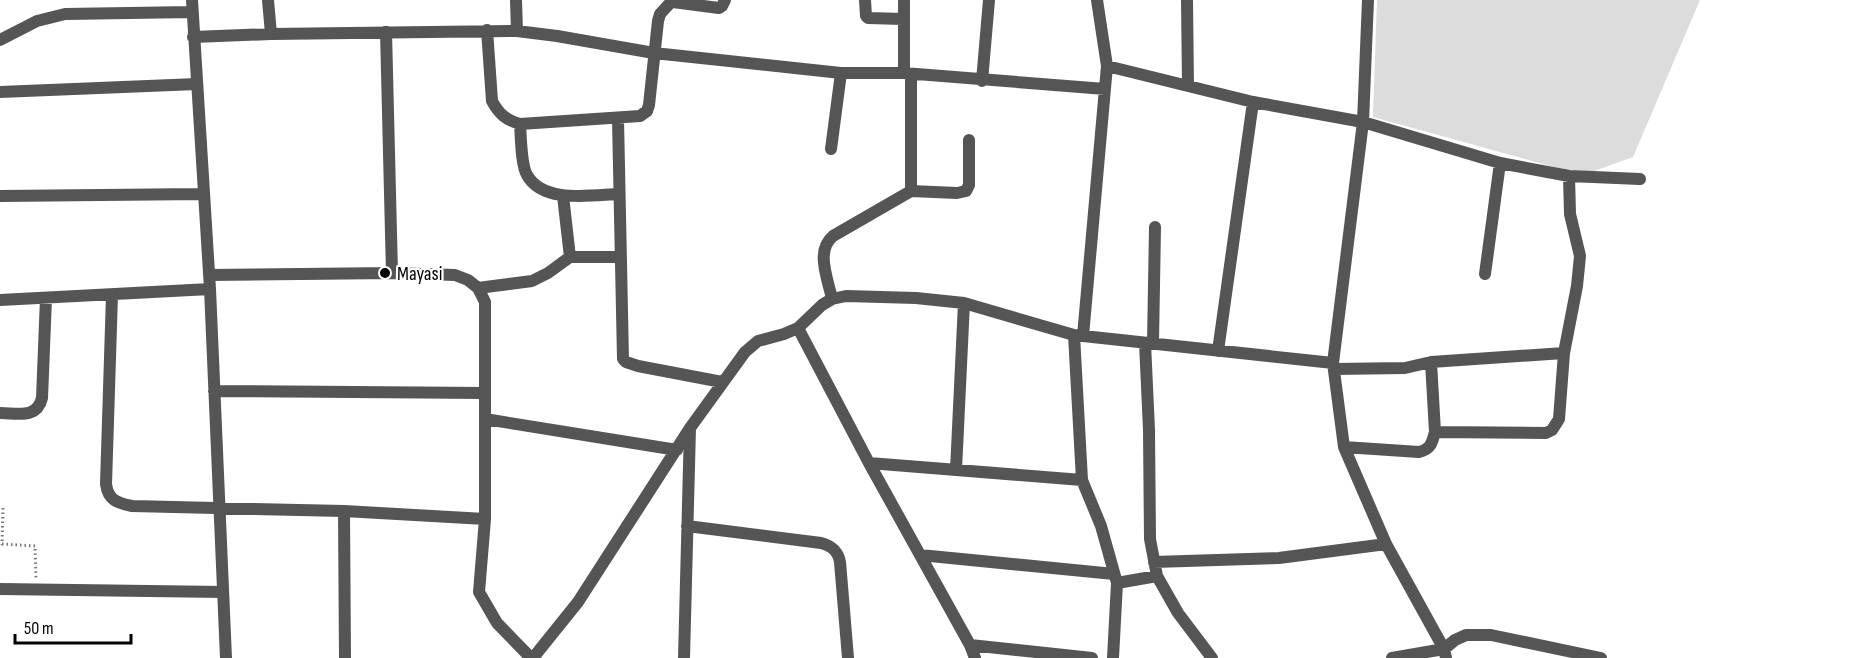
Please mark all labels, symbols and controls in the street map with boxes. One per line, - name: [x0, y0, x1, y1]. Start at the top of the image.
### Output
- place label: Mayasi: [397, 262, 442, 286]
- marker: Mayasi: [378, 266, 392, 280]
- scale bar: [15, 607, 130, 645]
- text: 50 m: [24, 618, 54, 639]

